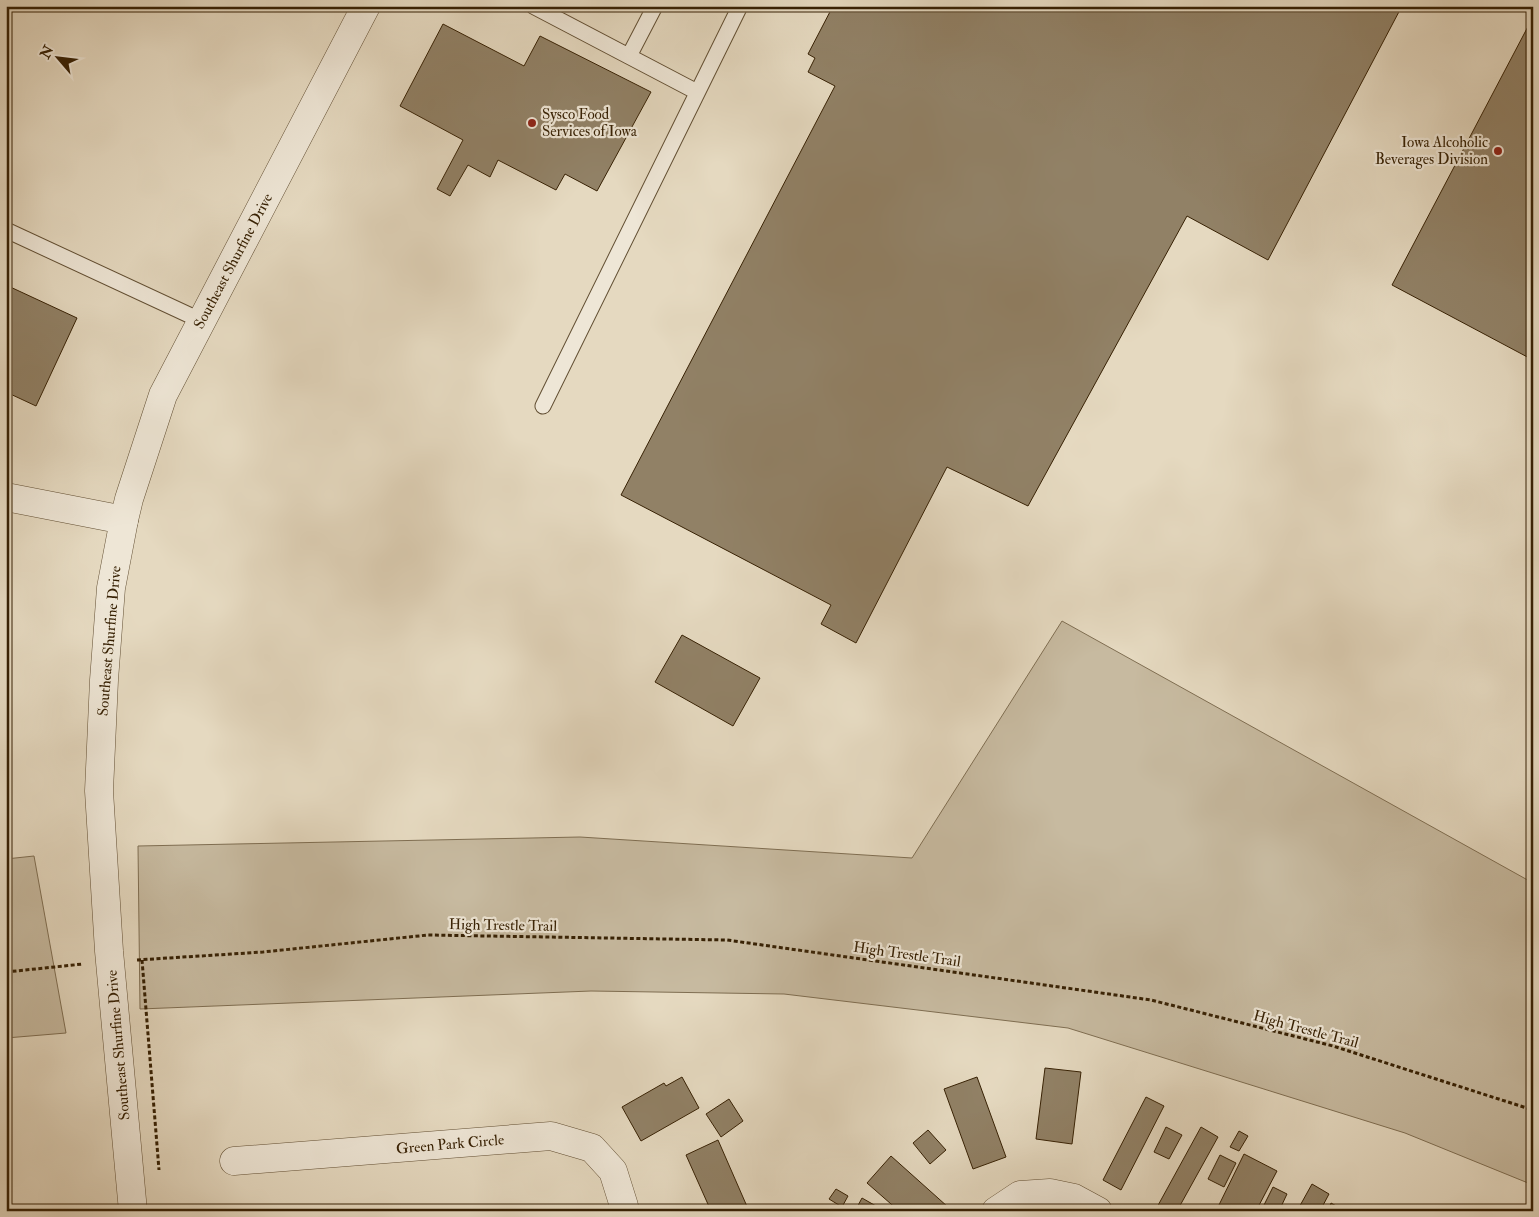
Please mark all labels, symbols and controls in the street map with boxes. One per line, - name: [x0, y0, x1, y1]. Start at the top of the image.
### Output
- north arrow: [32, 32, 82, 82]
- text: N: [36, 42, 58, 63]
- place label: Sysco Food Services of Iowa: [542, 105, 638, 141]
- marker: Sysco Food Services of Iowa: [526, 117, 538, 129]
- place label: Iowa Alcoholic Beverages Division: [1375, 133, 1488, 169]
- marker: Iowa Alcoholic Beverages Division: [1492, 145, 1504, 157]
- street label: Southeast Shurfine Drive: [190, 190, 277, 332]
- street label: Southeast Shurfine Drive: [93, 565, 126, 717]
- street label: High Trestle Trail: [449, 915, 557, 936]
- street label: High Trestle Trail: [852, 938, 962, 971]
- street label: Southeast Shurfine Drive: [102, 969, 135, 1121]
- street label: High Trestle Trail: [1251, 1006, 1361, 1053]
- street label: Green Park Circle: [395, 1130, 505, 1159]

